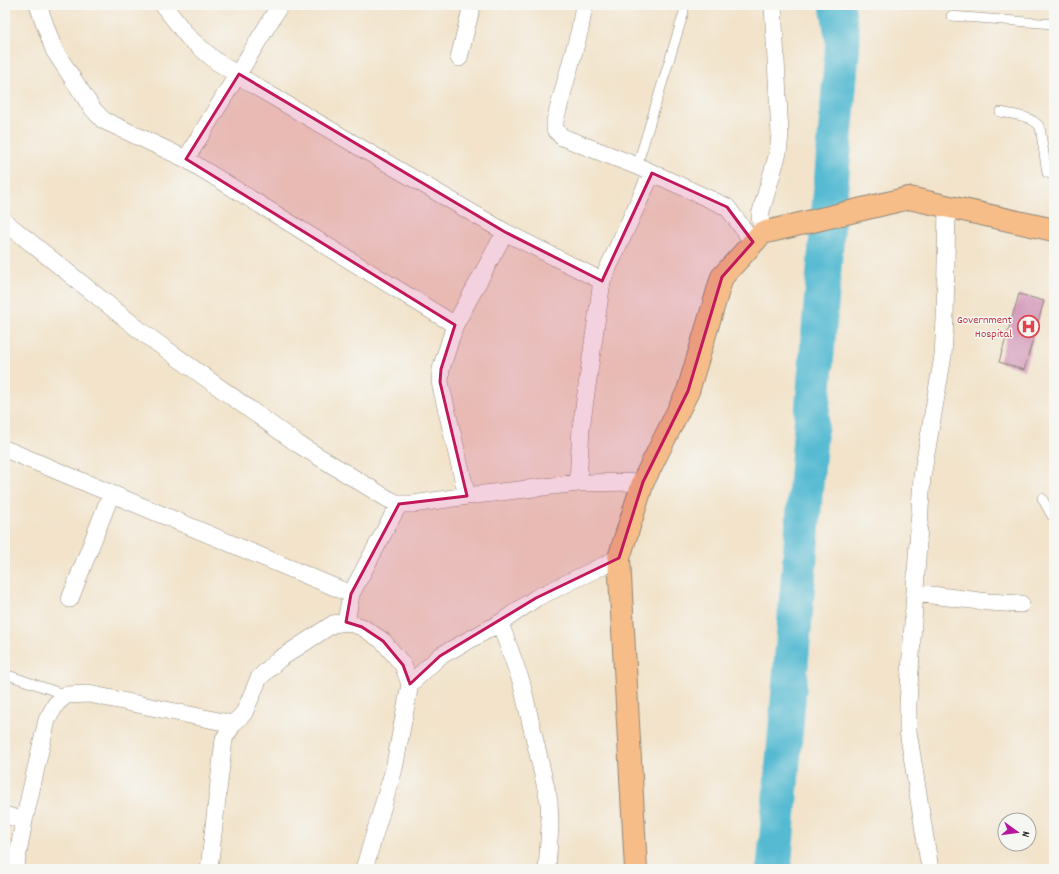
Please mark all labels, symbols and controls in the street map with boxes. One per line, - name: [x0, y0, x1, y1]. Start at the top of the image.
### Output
- place label: Government Hospital: [957, 312, 1013, 343]
- hospital icon: Government Hospital: [1015, 314, 1041, 340]
- north arrow: [997, 812, 1037, 852]
- text: N: [1016, 829, 1033, 839]

